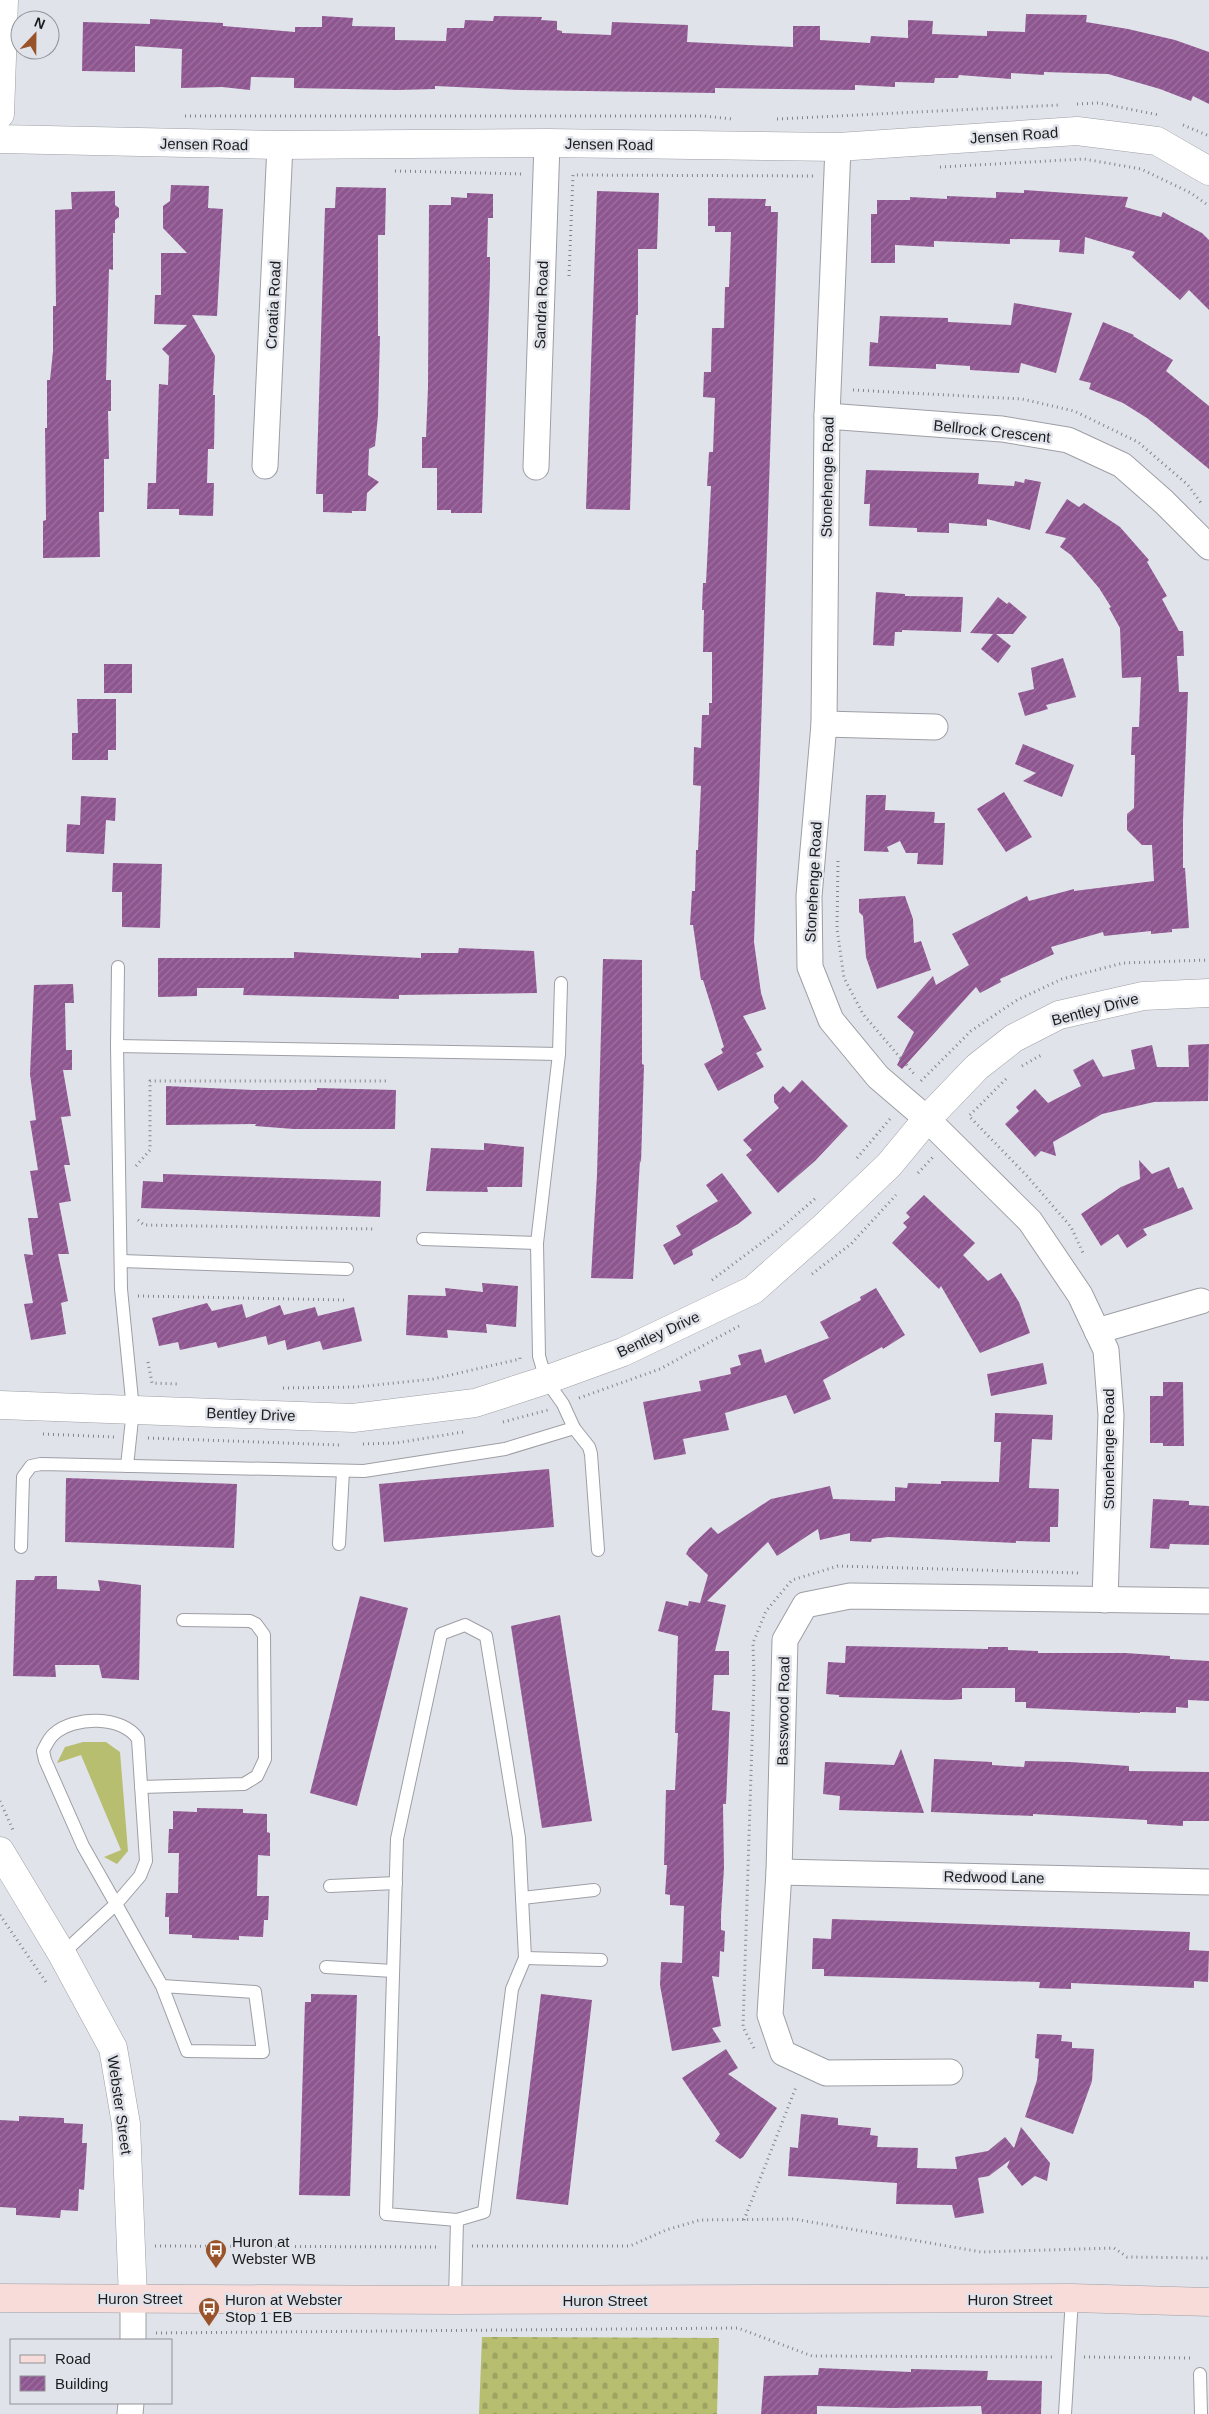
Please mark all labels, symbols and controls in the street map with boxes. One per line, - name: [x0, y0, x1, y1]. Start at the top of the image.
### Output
- north arrow: [10, 10, 60, 60]
- text: N: [32, 14, 48, 32]
- street label: Jensen Road: [969, 123, 1059, 147]
- street label: Jensen Road: [160, 135, 248, 153]
- street label: Jensen Road: [565, 135, 653, 153]
- street label: Croatia Road: [262, 260, 284, 350]
- street label: Sandra Road: [531, 261, 551, 349]
- street label: Stonehenge Road: [817, 416, 837, 538]
- street label: Bellrock Crescent: [933, 416, 1052, 446]
- street label: Stonehenge Road: [801, 821, 825, 943]
- street label: Bentley Drive: [1050, 989, 1140, 1029]
- street label: Bentley Drive: [614, 1307, 702, 1361]
- street label: Stonehenge Road: [1100, 1389, 1117, 1509]
- street label: Bentley Drive: [206, 1404, 296, 1424]
- street label: Basswood Road: [774, 1656, 792, 1766]
- street label: Redwood Lane: [943, 1868, 1045, 1886]
- street label: Webster Street: [105, 2054, 135, 2156]
- place label: Huron at Webster WB: [232, 2233, 316, 2267]
- bus stop icon: Huron at Webster WB: [204, 2238, 228, 2269]
- street label: Huron Street: [97, 2290, 183, 2307]
- place label: Huron at Webster Stop 1 EB: [225, 2291, 342, 2325]
- street label: Huron Street: [967, 2291, 1053, 2308]
- street label: Huron Street: [562, 2292, 648, 2309]
- bus stop icon: Huron at Webster Stop 1 EB: [197, 2296, 221, 2327]
- legend: [10, 2339, 172, 2404]
- text: Road: [55, 2350, 91, 2367]
- text: Building: [55, 2375, 108, 2392]

